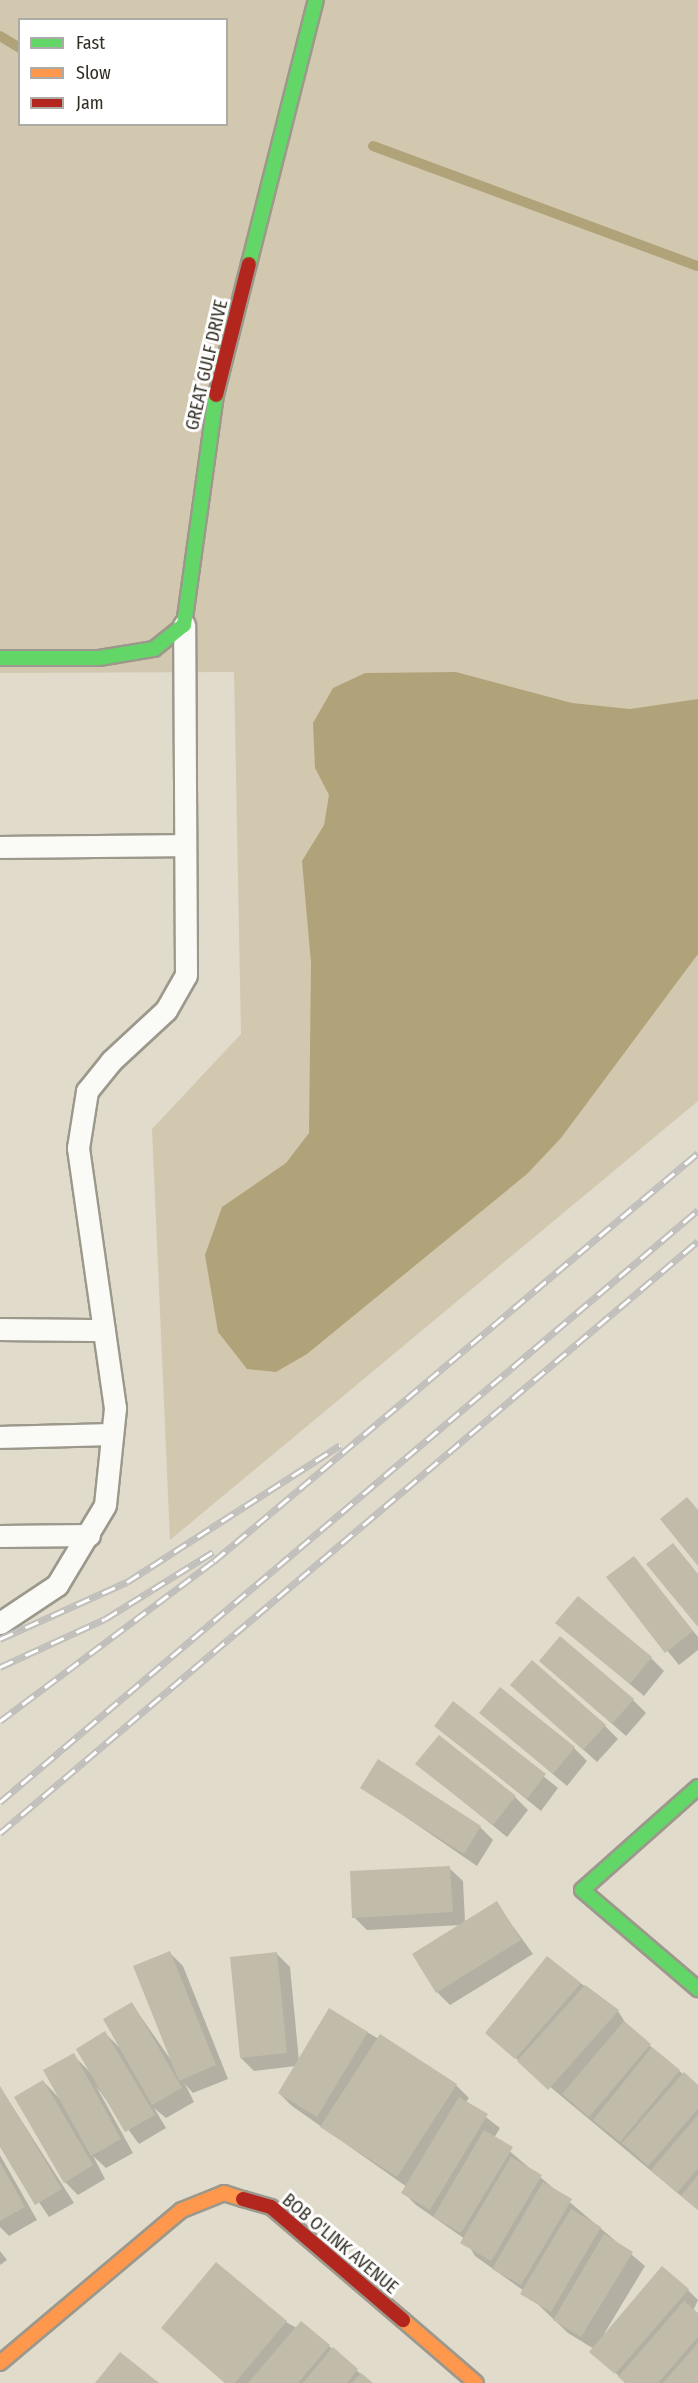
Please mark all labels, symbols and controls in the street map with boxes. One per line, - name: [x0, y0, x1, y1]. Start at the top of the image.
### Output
- legend: [18, 18, 228, 126]
- text: Fast: [76, 32, 105, 54]
- text: Slow: [76, 62, 111, 84]
- text: Jam: [76, 92, 104, 114]
- street label: GREAT GULF DRIVE: [181, 298, 233, 432]
- street label: BOB O'LINK AVENUE: [278, 2189, 402, 2299]

